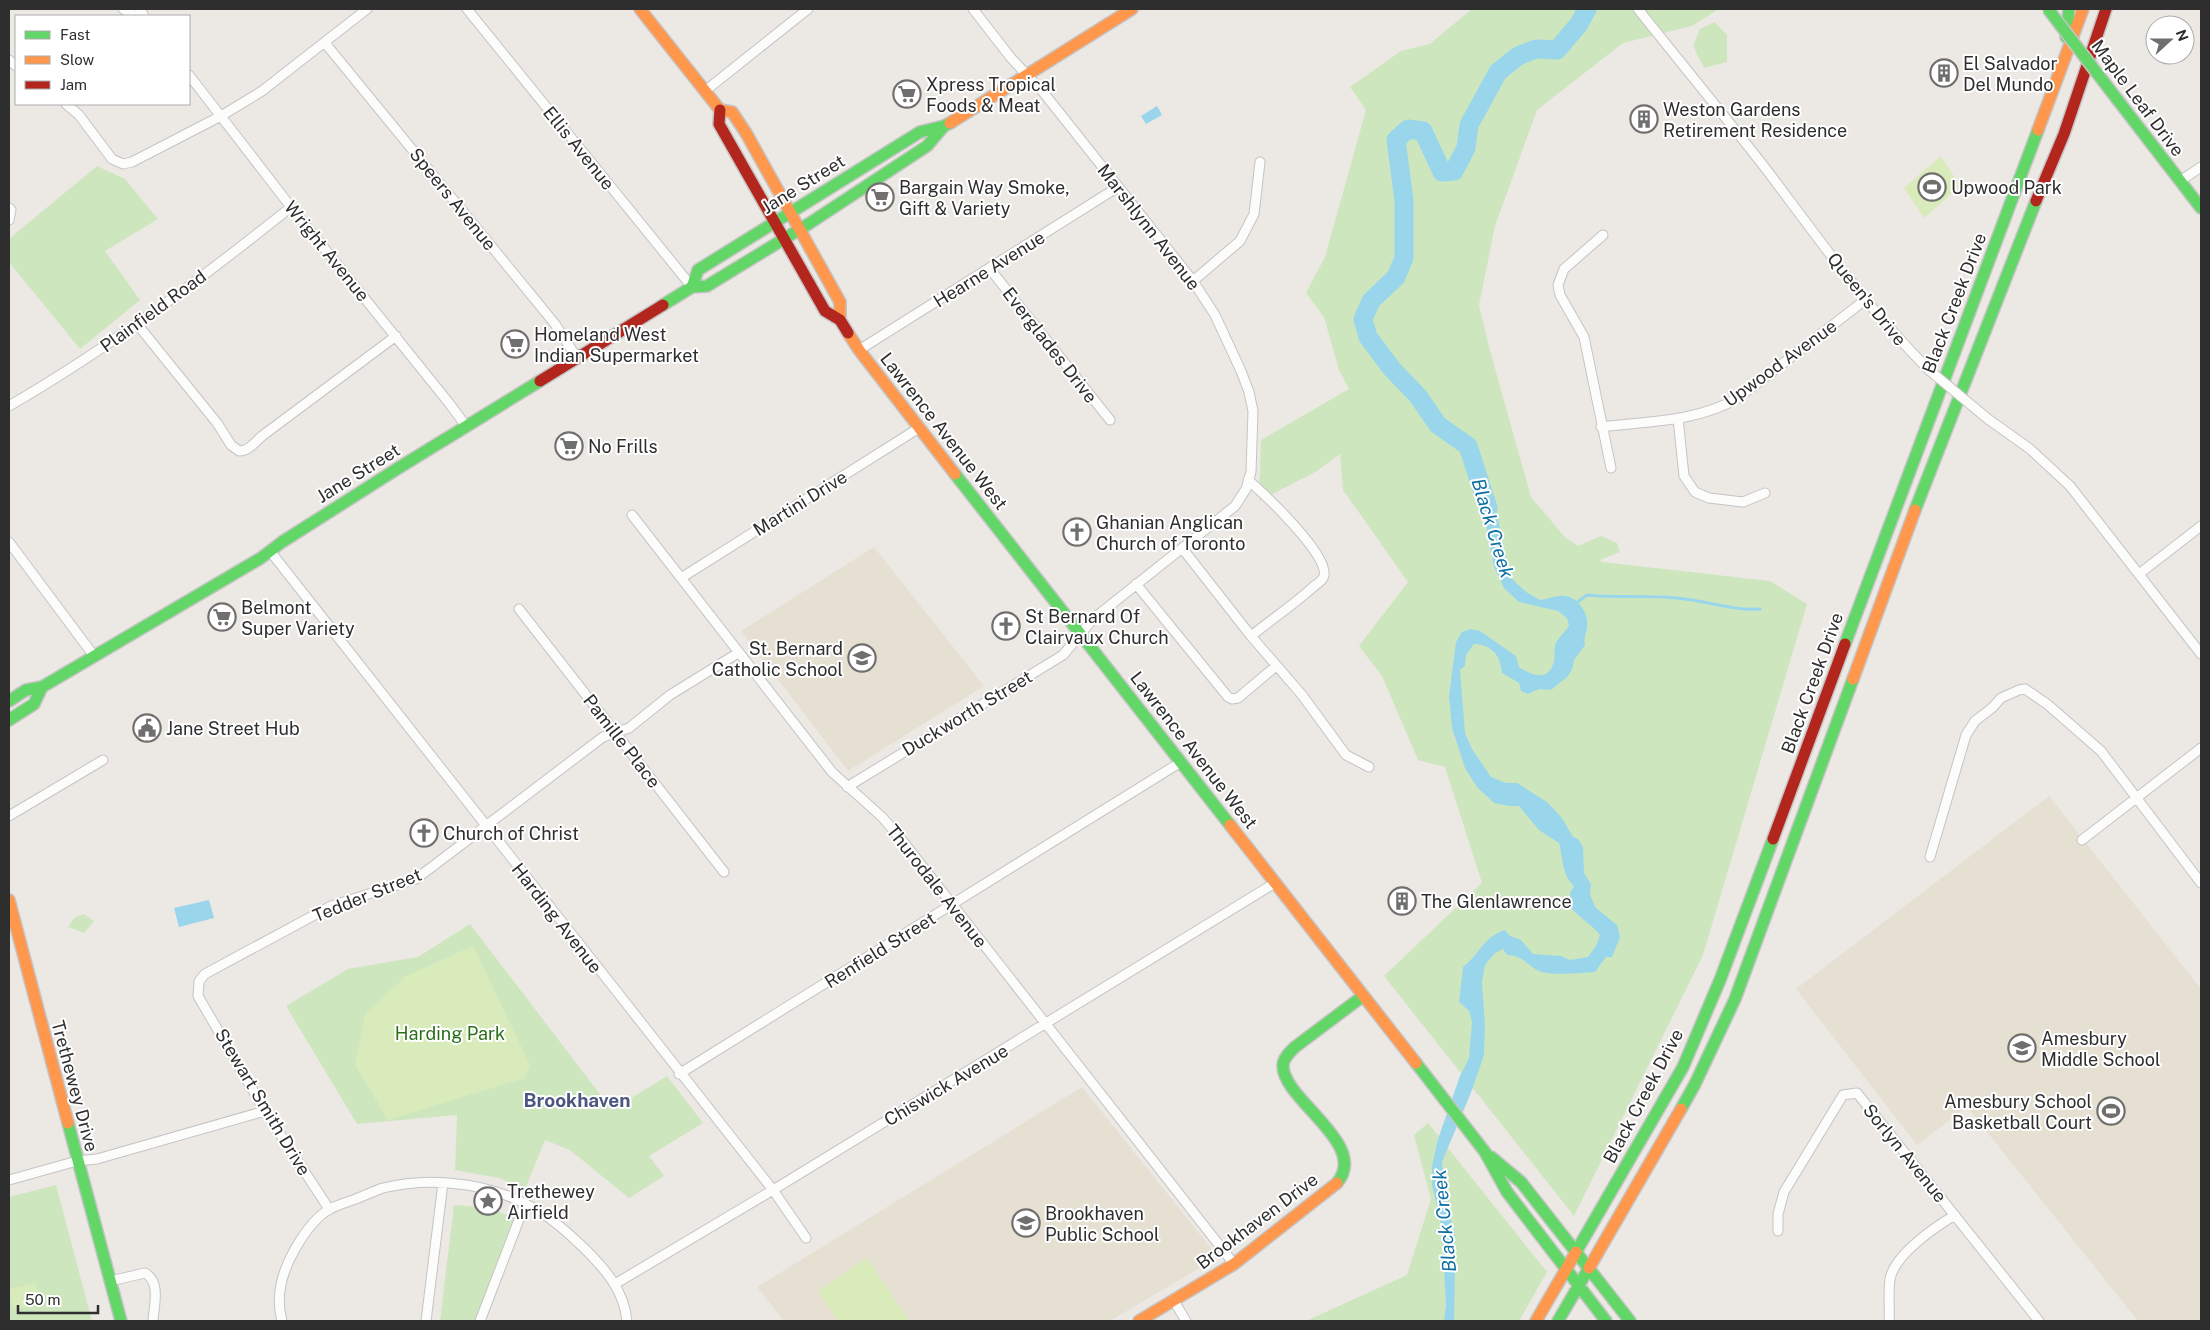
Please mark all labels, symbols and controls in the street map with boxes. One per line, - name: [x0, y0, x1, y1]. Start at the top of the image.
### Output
- legend: [15, 15, 190, 105]
- north arrow: [2145, 15, 2195, 65]
- text: Fast: [60, 26, 90, 43]
- text: N: [2173, 27, 2192, 43]
- street label: Maple Leaf Drive: [2087, 36, 2189, 160]
- text: Slow: [60, 51, 95, 68]
- place label: El Salvador Del Mundo: [1963, 53, 2058, 95]
- building icon: El Salvador Del Mundo: [1929, 58, 1959, 88]
- place label: Xpress Tropical Foods & Meat: [926, 74, 1056, 116]
- text: Jam: [60, 76, 87, 93]
- supermarket icon: Xpress Tropical Foods & Meat: [892, 79, 922, 109]
- place label: Weston Gardens Retirement Residence: [1663, 99, 1847, 141]
- street label: Ellis Avenue: [539, 102, 619, 194]
- building icon: Weston Gardens Retirement Residence: [1629, 104, 1659, 134]
- street label: Speers Avenue: [405, 144, 501, 254]
- street label: Jane Street: [757, 150, 849, 218]
- street label: Marshlynn Avenue: [1093, 160, 1205, 294]
- sports icon: Upwood Park: [1917, 172, 1947, 202]
- place label: Bargain Way Smoke, Gift & Variety: [899, 177, 1070, 219]
- place label: Upwood Park: [1951, 177, 2062, 198]
- supermarket icon: Bargain Way Smoke, Gift & Variety: [865, 182, 895, 212]
- street label: Wright Avenue: [280, 197, 374, 305]
- street label: Hearne Avenue: [929, 226, 1049, 312]
- street label: Black Creek Drive: [1918, 230, 1990, 376]
- street label: Queen's Drive: [1823, 248, 1911, 350]
- street label: Plainfield Road: [96, 266, 210, 356]
- street label: Everglades Drive: [998, 283, 1102, 407]
- street label: Upwood Avenue: [1719, 315, 1841, 411]
- place label: Homeland West Indian Supermarket: [534, 324, 699, 366]
- supermarket icon: Homeland West Indian Supermarket: [500, 329, 530, 359]
- street label: Lawrence Avenue West: [876, 348, 1012, 514]
- supermarket icon: No Frills: [554, 431, 584, 461]
- place label: No Frills: [588, 436, 658, 457]
- street label: Jane Street: [312, 439, 404, 507]
- street label: Martini Drive: [749, 466, 851, 540]
- water label: Black Creek: [1467, 475, 1519, 581]
- place label: Ghanian Anglican Church of Toronto: [1096, 512, 1245, 554]
- church icon: Ghanian Anglican Church of Toronto: [1062, 517, 1092, 547]
- place label: Belmont Super Variety: [241, 597, 355, 639]
- supermarket icon: Belmont Super Variety: [207, 602, 237, 632]
- place label: St Bernard Of Clairvaux Church: [1025, 606, 1169, 648]
- street label: Black Creek Drive: [1777, 610, 1847, 756]
- church icon: St Bernard Of Clairvaux Church: [991, 611, 1021, 641]
- place label: St. Bernard Catholic School: [712, 638, 843, 680]
- school or university icon: St. Bernard Catholic School: [847, 643, 877, 673]
- street label: Duckworth Street: [898, 666, 1036, 760]
- street label: Lawrence Avenue West: [1126, 667, 1262, 833]
- street label: Pamille Place: [579, 690, 665, 792]
- public building icon: Jane Street Hub: [132, 713, 162, 743]
- place label: Jane Street Hub: [166, 718, 300, 739]
- church icon: Church of Christ: [409, 818, 439, 848]
- street label: Thurodale Avenue: [882, 820, 992, 952]
- place label: Church of Christ: [443, 823, 579, 844]
- street label: Harding Avenue: [508, 859, 606, 977]
- street label: Tedder Street: [310, 864, 424, 926]
- building icon: The Glenlawrence: [1387, 886, 1417, 916]
- place label: The Glenlawrence: [1421, 891, 1572, 912]
- street label: Renfield Street: [821, 908, 939, 992]
- street label: Trethewey Drive: [47, 1018, 103, 1154]
- park label: Harding Park: [395, 1023, 505, 1044]
- street label: Stewart Smith Drive: [211, 1025, 315, 1179]
- street label: Black Creek Drive: [1599, 1025, 1687, 1167]
- place label: Amesbury Middle School: [2041, 1028, 2160, 1070]
- school or university icon: Amesbury Middle School: [2007, 1033, 2037, 1063]
- street label: Chiswick Avenue: [880, 1040, 1012, 1130]
- district label: Brookhaven: [523, 1089, 631, 1111]
- place label: Amesbury School Basketball Court: [1944, 1091, 2092, 1133]
- sports icon: Amesbury School Basketball Court: [2096, 1096, 2126, 1126]
- street label: Sorlyn Avenue: [1859, 1100, 1951, 1206]
- water label: Black Creek: [1428, 1168, 1460, 1273]
- street label: Brookhaven Drive: [1192, 1169, 1322, 1273]
- place label: Trethewey Airfield: [507, 1181, 595, 1223]
- place icon: Trethewey Airfield: [473, 1186, 503, 1216]
- place label: Brookhaven Public School: [1045, 1203, 1159, 1245]
- school or university icon: Brookhaven Public School: [1011, 1208, 1041, 1238]
- scale bar: [18, 1282, 98, 1314]
- text: 50 m: [25, 1291, 60, 1308]

